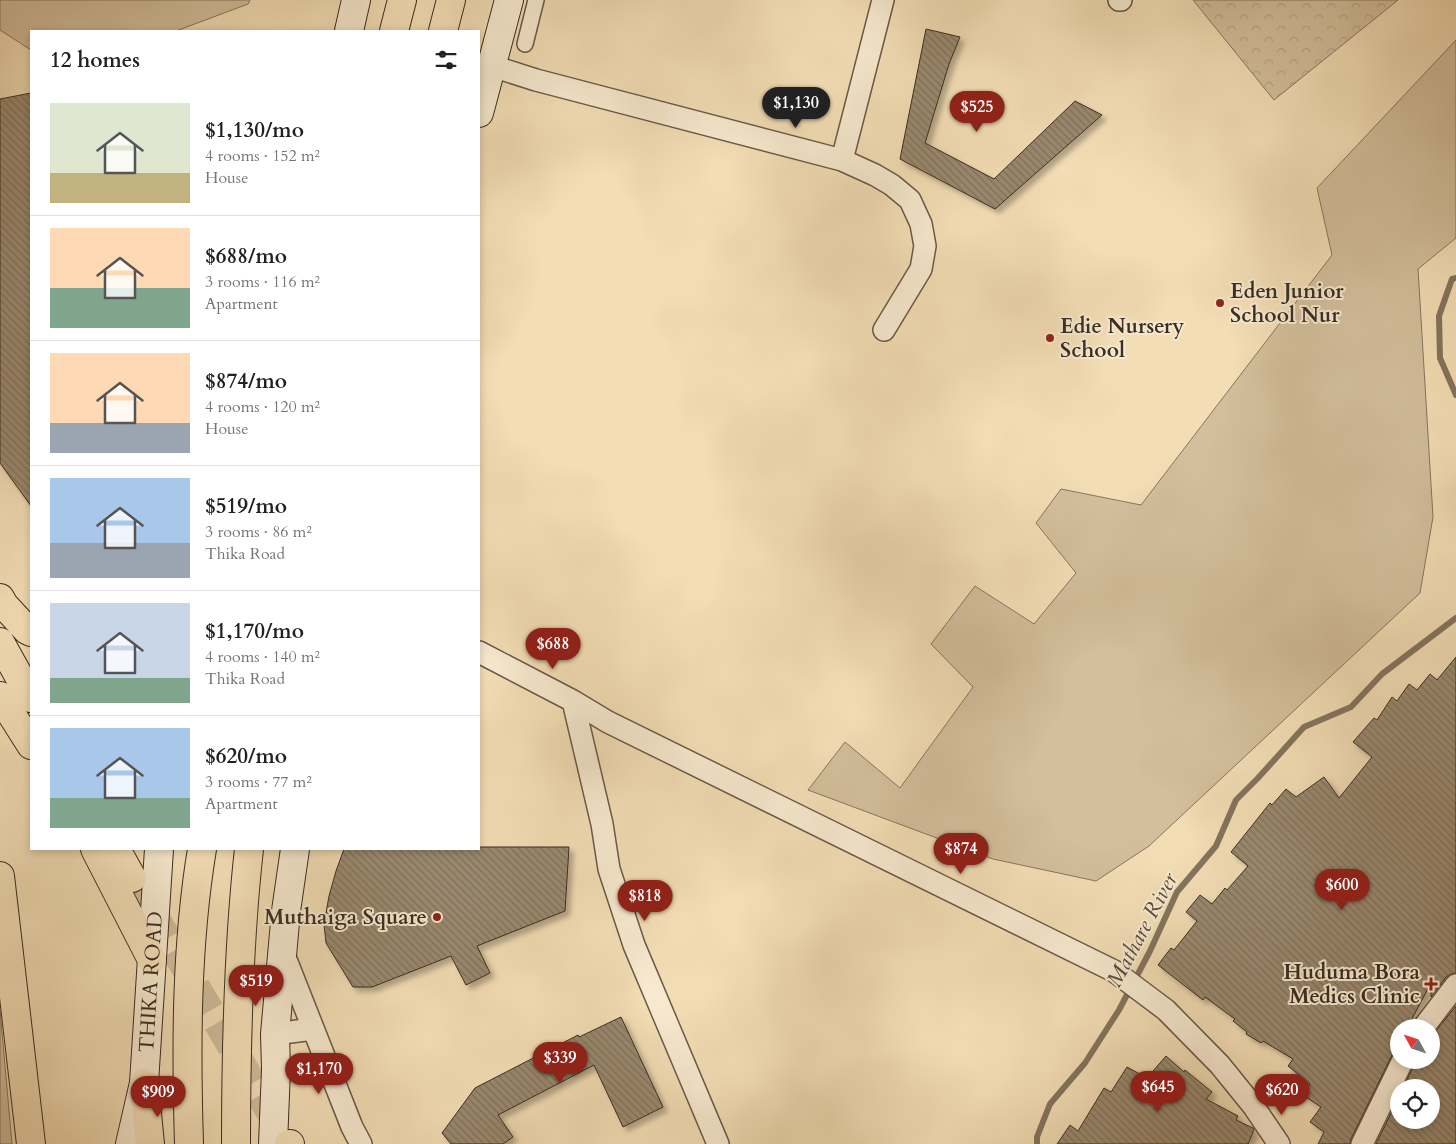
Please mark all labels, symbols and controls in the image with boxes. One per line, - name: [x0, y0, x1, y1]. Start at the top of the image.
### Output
- text: 12 homes: [50, 46, 140, 75]
- icon: filters: [432, 46, 460, 74]
- pin: $1,130: [755, 86, 837, 129]
- pin: $525: [947, 90, 1007, 133]
- text: $1,130: [773, 92, 819, 114]
- text: $525: [961, 96, 993, 118]
- text: $1,130/mo: [205, 116, 304, 145]
- icon: home: [90, 123, 150, 183]
- text: 4 rooms · 152 m²: [205, 145, 320, 167]
- text: House: [205, 167, 248, 189]
- text: $688/mo: [205, 242, 287, 271]
- icon: home: [90, 248, 150, 308]
- text: 3 rooms · 116 m²: [205, 271, 320, 293]
- place label: Eden Junior School Nur: [1230, 277, 1344, 330]
- text: Apartment: [205, 293, 278, 315]
- marker: Eden Junior School Nur: [1214, 297, 1226, 309]
- place label: Edie Nursery School: [1060, 312, 1184, 365]
- marker: Edie Nursery School: [1044, 332, 1056, 344]
- text: $874/mo: [205, 367, 287, 396]
- icon: home: [90, 373, 150, 433]
- text: 4 rooms · 120 m²: [205, 396, 320, 418]
- text: House: [205, 418, 248, 440]
- text: $519/mo: [205, 492, 287, 521]
- icon: home: [90, 498, 150, 558]
- text: 3 rooms · 86 m²: [205, 521, 312, 543]
- text: Thika Road: [205, 543, 285, 565]
- text: $1,170/mo: [205, 617, 304, 646]
- icon: home: [90, 623, 150, 683]
- pin: $688: [523, 628, 583, 670]
- text: $688: [537, 633, 569, 655]
- text: 4 rooms · 140 m²: [205, 646, 320, 668]
- text: Thika Road: [205, 668, 285, 690]
- text: $620/mo: [205, 742, 287, 771]
- icon: home: [90, 748, 150, 808]
- text: 3 rooms · 77 m²: [205, 771, 312, 793]
- text: Apartment: [205, 793, 278, 815]
- pin: $874: [931, 832, 991, 875]
- text: $874: [945, 838, 977, 860]
- water label: Mathare River: [1099, 867, 1185, 992]
- pin: $600: [1312, 868, 1372, 911]
- text: $600: [1326, 874, 1358, 896]
- pin: $818: [615, 880, 675, 922]
- text: $818: [629, 885, 661, 907]
- place label: Muthaiga Square: [264, 903, 427, 932]
- street label: THIKA ROAD: [132, 910, 169, 1053]
- marker: Muthaiga Square: [431, 911, 443, 923]
- place label: Huduma Bora Medics Clinic: [1283, 958, 1421, 1011]
- pin: $519: [226, 964, 286, 1007]
- text: $519: [240, 970, 272, 992]
- marker: Huduma Bora Medics Clinic: [1424, 977, 1438, 991]
- north arrow: [1390, 1019, 1440, 1069]
- map controls: [1390, 1019, 1440, 1129]
- pin: $339: [530, 1042, 590, 1084]
- text: $339: [544, 1047, 576, 1069]
- pin: $1,170: [278, 1052, 360, 1095]
- text: $1,170: [296, 1058, 342, 1080]
- pin: $645: [1128, 1070, 1188, 1113]
- pin: $620: [1252, 1074, 1312, 1116]
- pin: $909: [128, 1076, 188, 1118]
- text: $645: [1142, 1076, 1174, 1098]
- text: $620: [1266, 1079, 1298, 1101]
- button: locate: [1390, 1079, 1440, 1129]
- text: $909: [142, 1081, 174, 1103]

